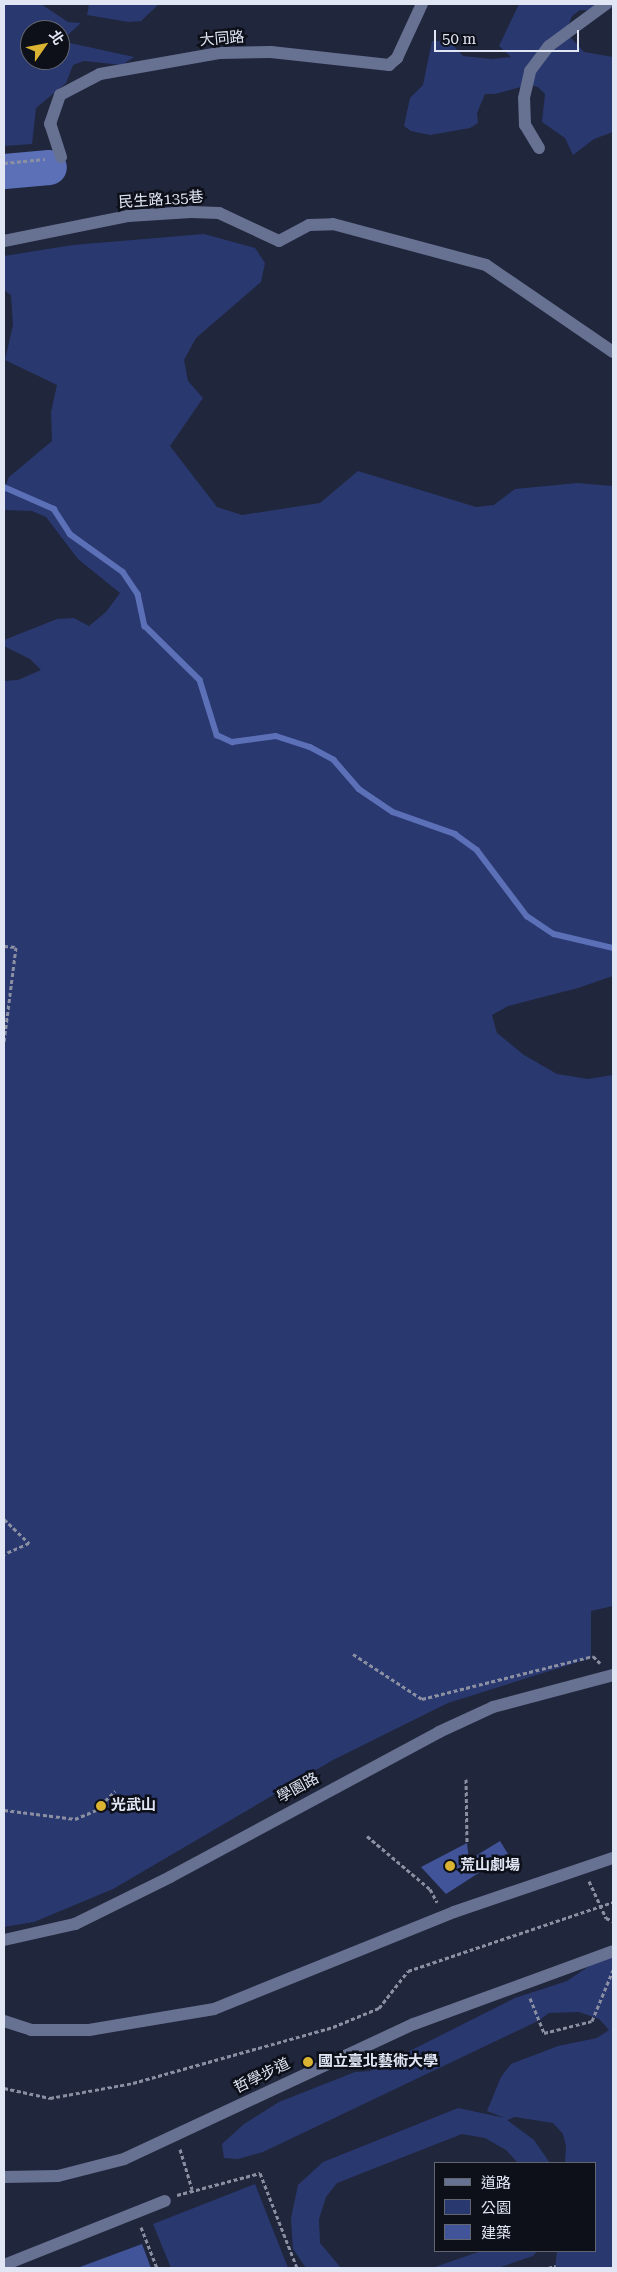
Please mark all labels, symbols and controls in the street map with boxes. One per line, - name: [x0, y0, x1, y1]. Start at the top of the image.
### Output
- north arrow: [20, 20, 70, 70]
- scale bar: [437, 20, 582, 52]
- text: 北: [46, 27, 67, 48]
- street label: 大同路: [199, 28, 245, 50]
- text: 50 m: [442, 30, 476, 48]
- street label: 民生路135巷: [118, 188, 204, 212]
- street label: 學園路: [274, 1769, 322, 1807]
- place label: 光武山: [111, 1797, 156, 1815]
- marker: 光武山: [95, 1800, 107, 1812]
- place label: 荒山劇場: [460, 1857, 520, 1875]
- marker: 荒山劇場: [444, 1860, 456, 1872]
- place label: 國立臺北藝術大學: [318, 2053, 438, 2071]
- street label: 哲學步道: [231, 2055, 293, 2097]
- marker: 國立臺北藝術大學: [302, 2056, 314, 2068]
- legend: [434, 2162, 597, 2252]
- text: 道路: [481, 2174, 511, 2192]
- text: 公園: [481, 2199, 511, 2217]
- text: 建築: [481, 2224, 511, 2242]

